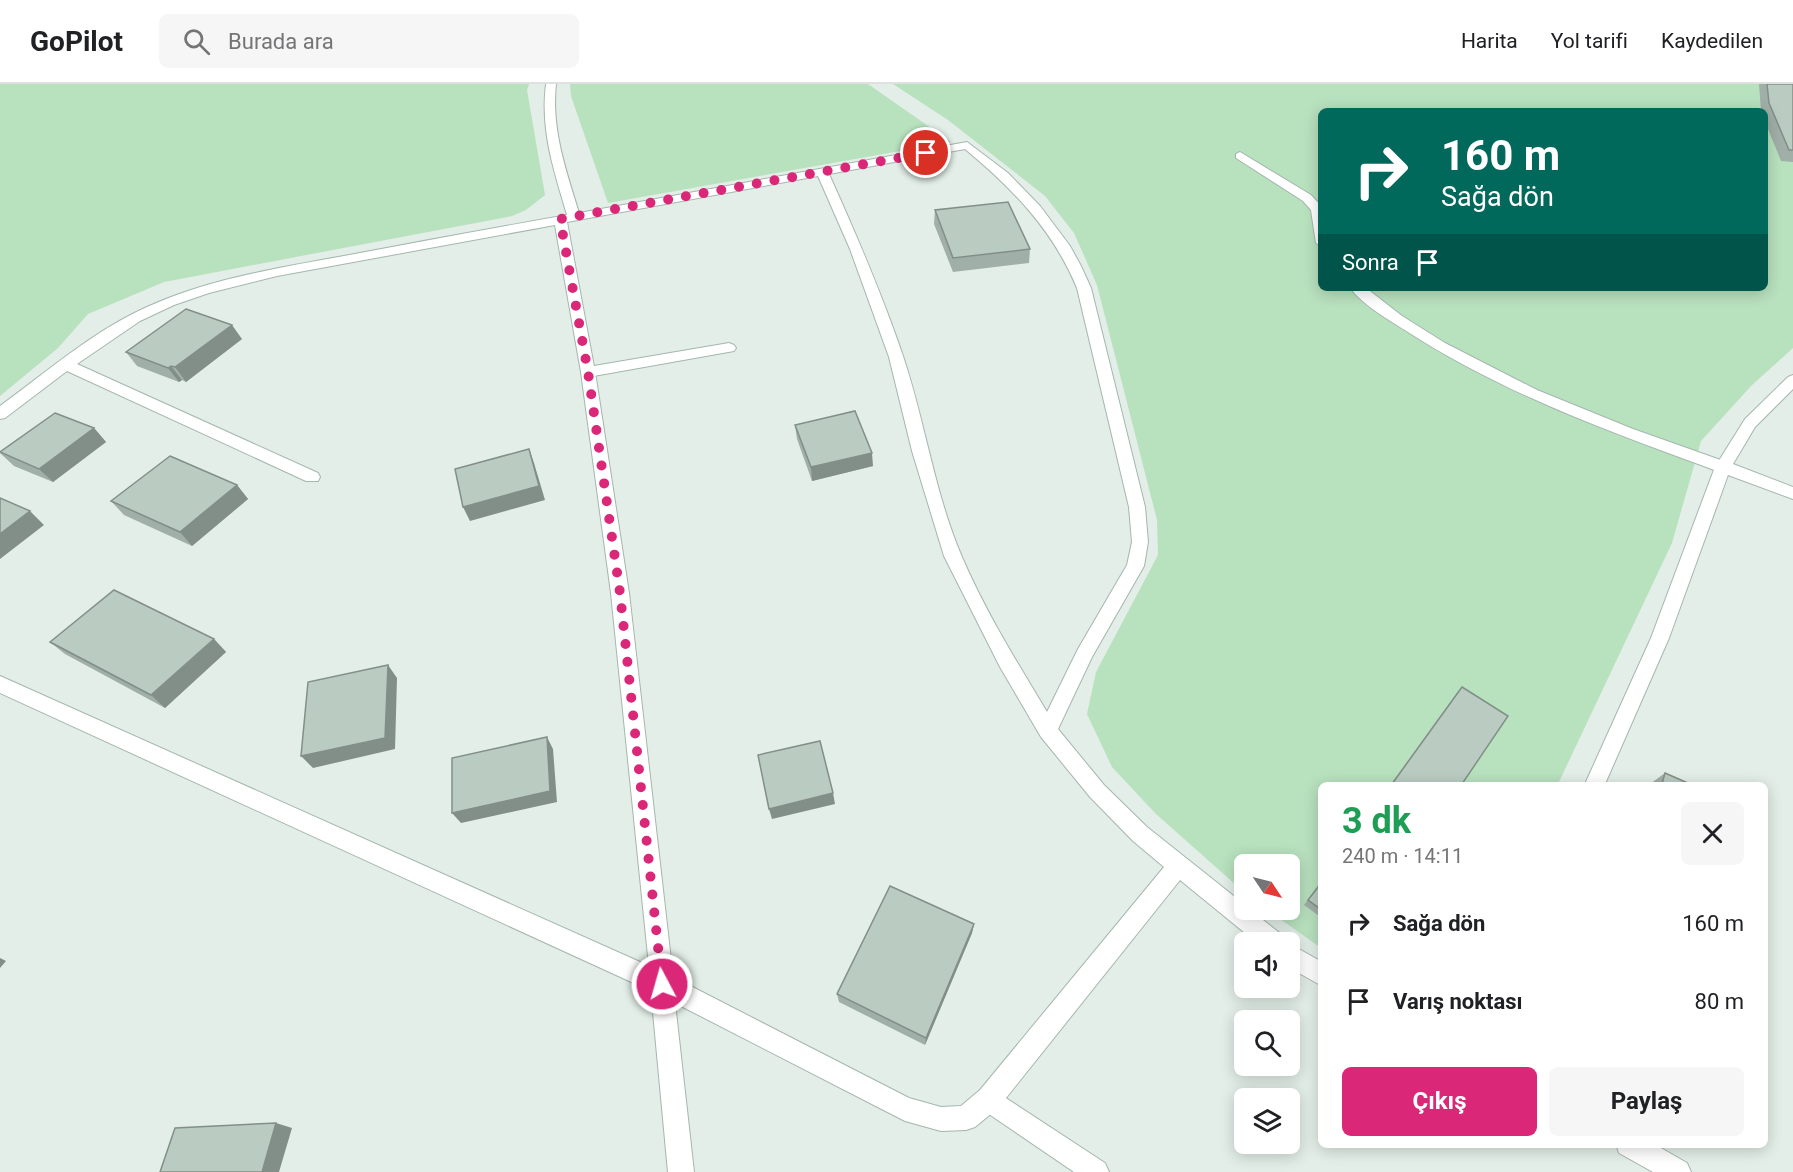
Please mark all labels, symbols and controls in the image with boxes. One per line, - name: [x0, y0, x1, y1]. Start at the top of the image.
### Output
- search box: [159, 14, 579, 68]
- text: GoPilot: [30, 25, 123, 58]
- icon: search: [180, 25, 213, 58]
- text: Burada ara: [228, 29, 334, 54]
- text: Harita: [1461, 29, 1518, 53]
- text: Yol tarifi: [1551, 29, 1628, 53]
- text: Kaydedilen: [1661, 29, 1763, 53]
- pin: [900, 127, 951, 178]
- text: 160 m: [1441, 131, 1560, 180]
- icon: right: [1342, 132, 1420, 210]
- icon: arrive: [909, 136, 942, 169]
- text: Sağa dön: [1441, 181, 1554, 213]
- icon: arrive: [1411, 246, 1444, 279]
- text: Sonra: [1342, 250, 1399, 275]
- text: 3 dk: [1342, 800, 1411, 842]
- button: close: [1681, 802, 1744, 865]
- text: 240 m · 14:11: [1342, 844, 1463, 868]
- north arrow: [1234, 854, 1300, 920]
- map controls: [1234, 854, 1300, 1154]
- icon: right: [1342, 907, 1375, 940]
- text: Sağa dön: [1393, 911, 1485, 936]
- text: 160 m: [1682, 911, 1744, 936]
- button: sound: [1234, 932, 1300, 998]
- position arrow: [630, 952, 694, 1016]
- icon: arrive: [1342, 985, 1375, 1018]
- text: Varış noktası: [1393, 989, 1523, 1014]
- text: 80 m: [1695, 989, 1744, 1014]
- button: search: [1234, 1010, 1300, 1076]
- button: Çıkış: [1342, 1067, 1537, 1136]
- button: Paylaş: [1549, 1067, 1744, 1136]
- button: layers: [1234, 1088, 1300, 1154]

